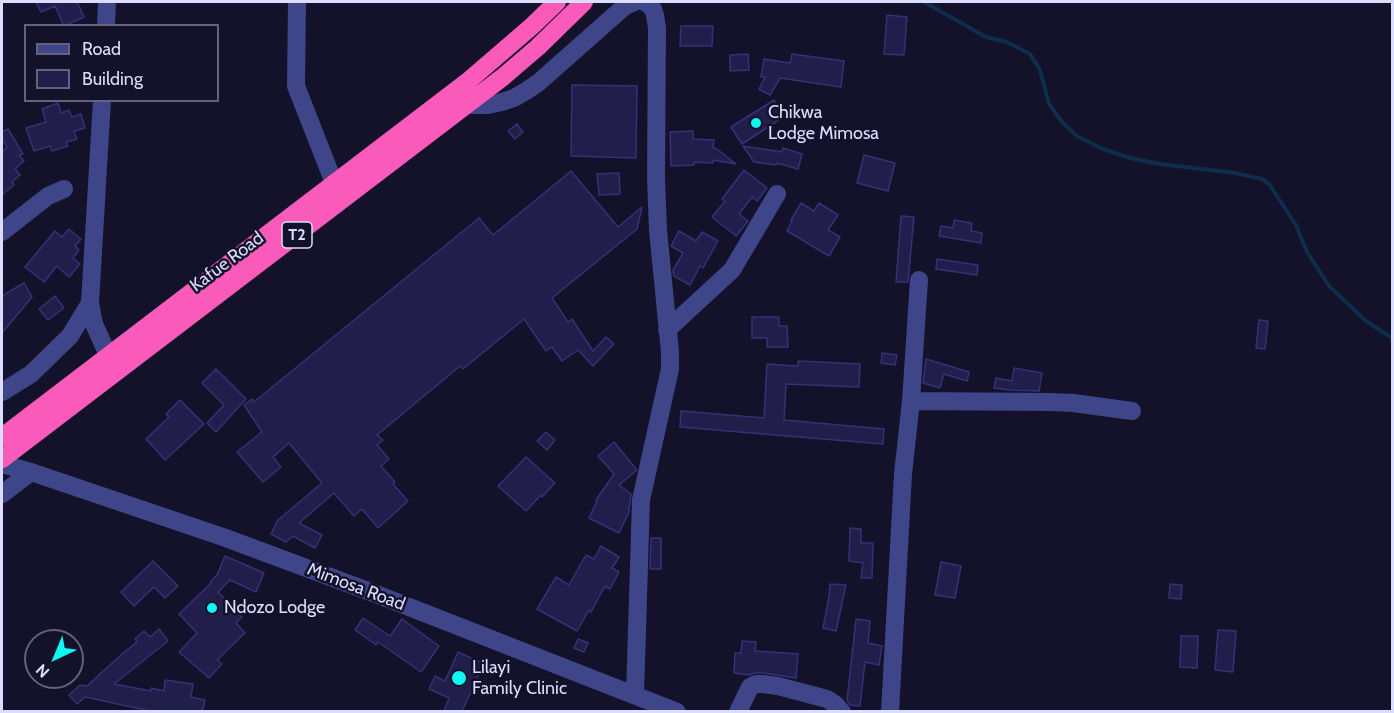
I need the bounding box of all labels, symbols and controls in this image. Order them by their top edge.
legend [24,24,219,102]
text: Road [82,38,121,60]
text: Building [82,68,143,90]
place label: Chikwa Lodge Mimosa [768,102,879,144]
marker: Chikwa Lodge Mimosa [749,116,763,130]
road number: T2 [282,222,312,248]
street label: Kafue Road [186,227,268,297]
street label: Mimosa Road [304,558,408,616]
place label: Ndozo Lodge [224,597,325,619]
marker: Ndozo Lodge [205,601,219,615]
north arrow [24,629,84,689]
place label: Lilayi Family Clinic [472,657,567,700]
text: N [32,660,53,682]
marker: Lilayi Family Clinic [450,669,468,687]

